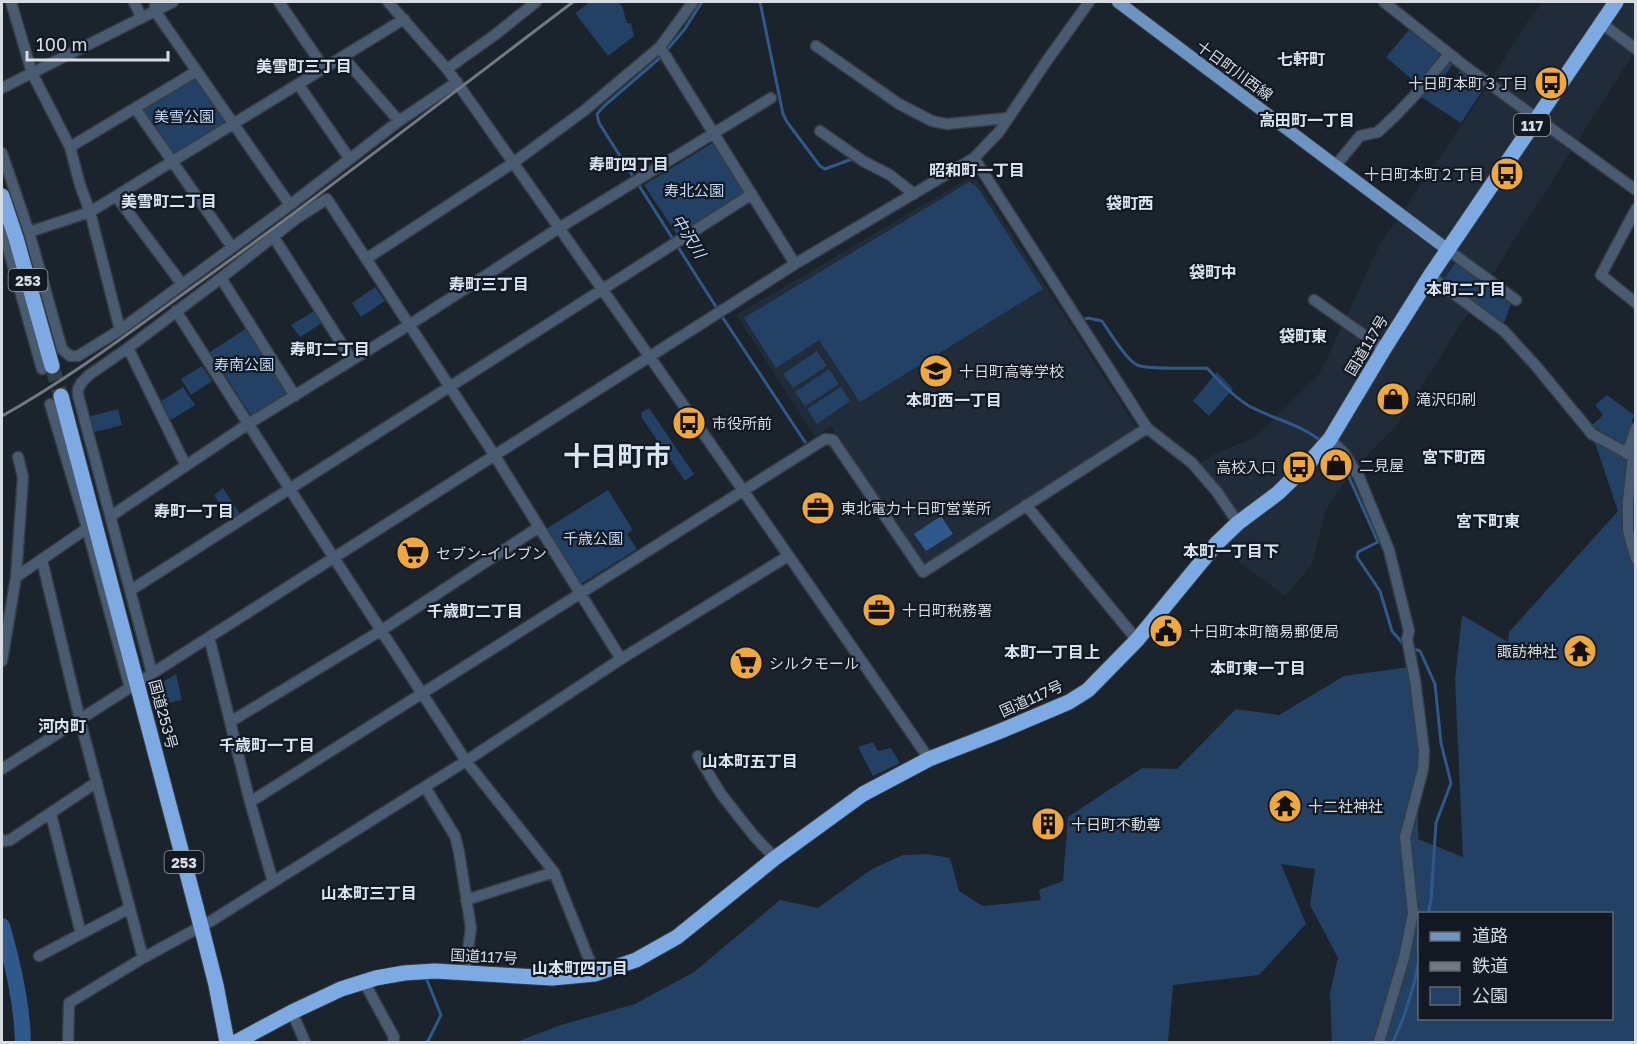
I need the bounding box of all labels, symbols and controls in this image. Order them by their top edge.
scale bar [27,24,168,62]
text: 100 m [36,33,87,55]
street label: 十日町川西線 [1193,36,1277,104]
district label: 七軒町 [1277,49,1325,69]
district label: 美雪町三丁目 [256,56,352,76]
bus stop icon: 十日町本町３丁目 [1533,65,1569,101]
place label: 十日町本町３丁目 [1408,74,1528,92]
park label: 美雪公園 [154,107,214,125]
district label: 高田町一丁目 [1259,110,1355,130]
road number: 117 [1514,114,1550,136]
district label: 寿町四丁目 [589,154,669,174]
bus stop icon: 十日町本町２丁目 [1489,156,1525,192]
district label: 昭和町一丁目 [929,160,1025,180]
place label: 十日町本町２丁目 [1364,165,1484,183]
park label: 寿北公園 [664,181,724,199]
district label: 美雪町二丁目 [121,191,217,211]
district label: 袋町西 [1106,193,1154,213]
water label: 中沢川 [668,210,711,263]
district label: 袋町中 [1189,262,1237,282]
road number: 253 [9,269,48,291]
district label: 寿町三丁目 [449,274,529,294]
district label: 本町二丁目 [1426,279,1506,299]
street label: 国道117号 [1341,311,1391,379]
district label: 袋町東 [1279,326,1327,346]
district label: 寿町二丁目 [290,339,370,359]
school or university icon: 十日町高等学校 [918,353,954,389]
park label: 寿南公園 [214,355,274,373]
place label: 十日町高等学校 [959,362,1064,380]
shop icon: 滝沢印刷 [1375,381,1411,417]
district label: 本町西一丁目 [906,390,1002,410]
place label: 滝沢印刷 [1416,390,1476,408]
bus stop icon: 市役所前 [671,405,707,441]
place label: 市役所前 [712,414,772,432]
district label: 十日町市 [563,440,671,472]
shop icon: 二見屋 [1318,447,1354,483]
district label: 宮下町西 [1422,447,1486,467]
bus stop icon: 高校入口 [1281,449,1317,485]
place label: 二見屋 [1359,456,1404,474]
place label: 高校入口 [1216,458,1276,476]
office icon: 東北電力十日町営業所 [800,490,836,526]
place label: 東北電力十日町営業所 [841,499,991,517]
district label: 寿町一丁目 [154,501,234,521]
district label: 宮下町東 [1456,511,1520,531]
park label: 千歳公園 [563,529,623,547]
supermarket icon: セブン-イレブン [395,535,431,571]
district label: 本町一丁目下 [1183,541,1279,561]
place label: セブン-イレブン [436,544,547,562]
office icon: 十日町税務署 [861,592,897,628]
district label: 千歳町二丁目 [427,601,523,621]
place label: 十日町税務署 [902,601,992,619]
public building icon: 十日町本町簡易郵便局 [1148,613,1184,649]
place label: 十日町本町簡易郵便局 [1189,622,1339,640]
temple icon: 諏訪神社 [1562,633,1598,669]
district label: 本町一丁目上 [1004,642,1100,662]
place label: 諏訪神社 [1497,642,1557,660]
supermarket icon: シルクモール [728,645,764,681]
place label: シルクモール [769,654,859,672]
district label: 本町東一丁目 [1210,658,1306,678]
street label: 国道117号 [997,676,1065,720]
street label: 国道253号 [146,677,182,751]
district label: 河内町 [38,716,86,736]
district label: 千歳町一丁目 [219,735,315,755]
district label: 山本町五丁目 [702,751,798,771]
temple icon: 十二社神社 [1267,788,1303,824]
place label: 十二社神社 [1308,797,1383,815]
building icon: 十日町不動尊 [1030,806,1066,842]
place label: 十日町不動尊 [1071,815,1161,833]
road number: 253 [164,851,204,873]
district label: 山本町三丁目 [321,883,417,903]
legend [1418,912,1613,1020]
text: 道路 [1472,924,1508,946]
street label: 国道117号 [450,945,518,967]
text: 鉄道 [1472,954,1508,976]
district label: 山本町四丁目 [532,958,628,978]
text: 公園 [1472,984,1508,1006]

